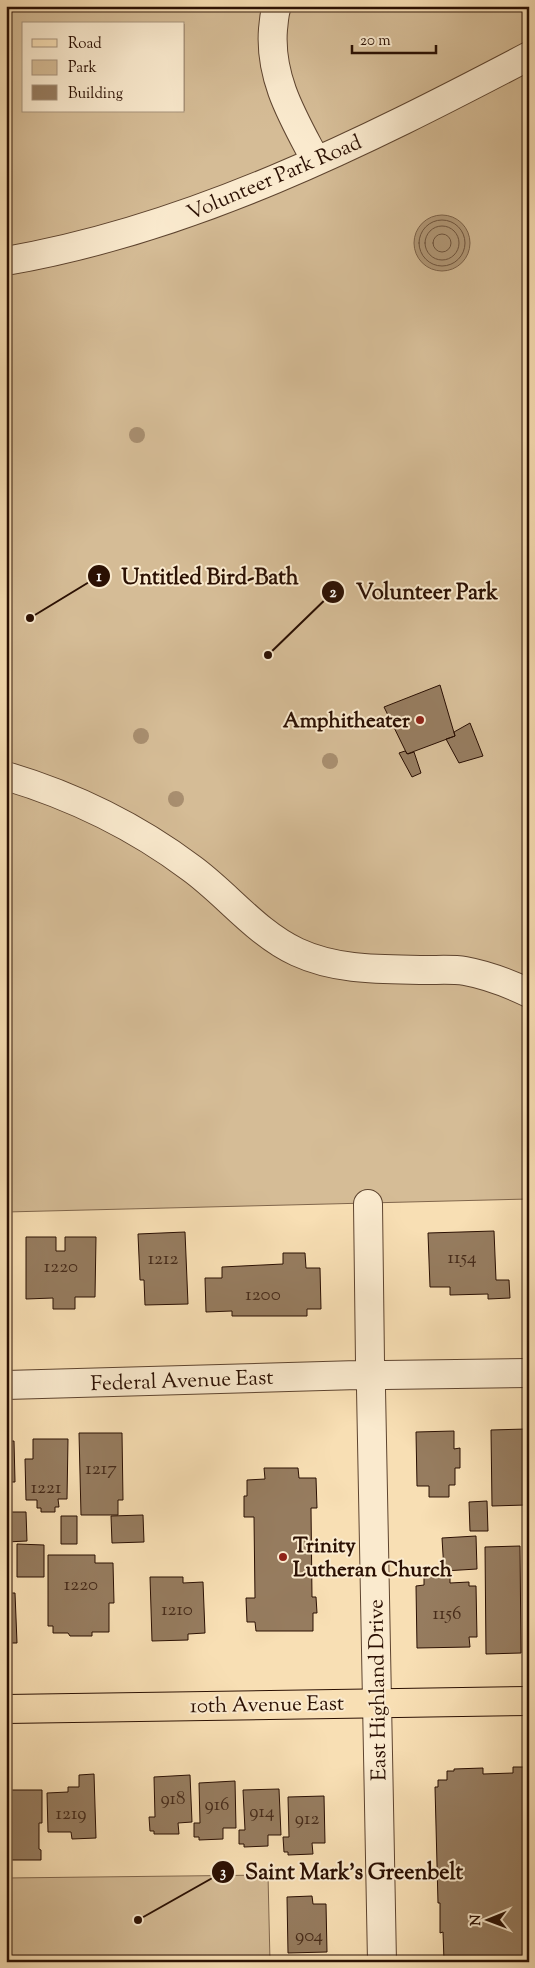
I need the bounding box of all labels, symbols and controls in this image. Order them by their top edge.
legend [22,22,185,112]
scale bar [352,22,436,54]
text: 20 m [360,31,391,52]
text: Road [68,34,102,55]
text: Park [68,58,97,79]
text: Building [68,84,123,105]
street label: Volunteer Park Road [183,128,367,229]
callout: Untitled Bird-Bath [87,558,309,595]
text: Untitled Bird-Bath [121,563,299,595]
text: 1 [96,567,102,588]
callout: Volunteer Park [321,573,508,610]
text: Volunteer Park [356,578,498,610]
text: 2 [329,583,337,604]
place label: Amphitheater [283,707,410,737]
marker: Amphitheater [414,714,426,726]
house number: 1154 [448,1245,477,1272]
house number: 1212 [148,1246,178,1273]
house number: 1220 [44,1254,78,1281]
house number: 1200 [245,1282,281,1309]
street label: Federal Avenue East [90,1364,274,1400]
house number: 1217 [85,1456,117,1483]
house number: 1221 [31,1475,62,1502]
place label: Trinity Lutheran Church [293,1532,453,1586]
marker: Trinity Lutheran Church [277,1551,289,1563]
house number: 1220 [64,1572,98,1599]
house number: 1210 [161,1597,193,1624]
street label: East Highland Drive [362,1599,396,1781]
house number: 1156 [433,1601,461,1628]
street label: 10th Avenue East [190,1690,344,1722]
house number: 918 [160,1786,186,1813]
house number: 916 [204,1792,230,1819]
house number: 914 [249,1799,275,1826]
house number: 1219 [56,1801,86,1828]
house number: 912 [295,1806,319,1833]
callout: Saint Mark's Greenbelt [211,1853,473,1890]
text: Saint Mark's Greenbelt [245,1858,463,1890]
text: 3 [220,1863,226,1884]
north arrow [462,1896,512,1946]
text: N [467,1914,487,1926]
house number: 904 [295,1923,323,1950]

